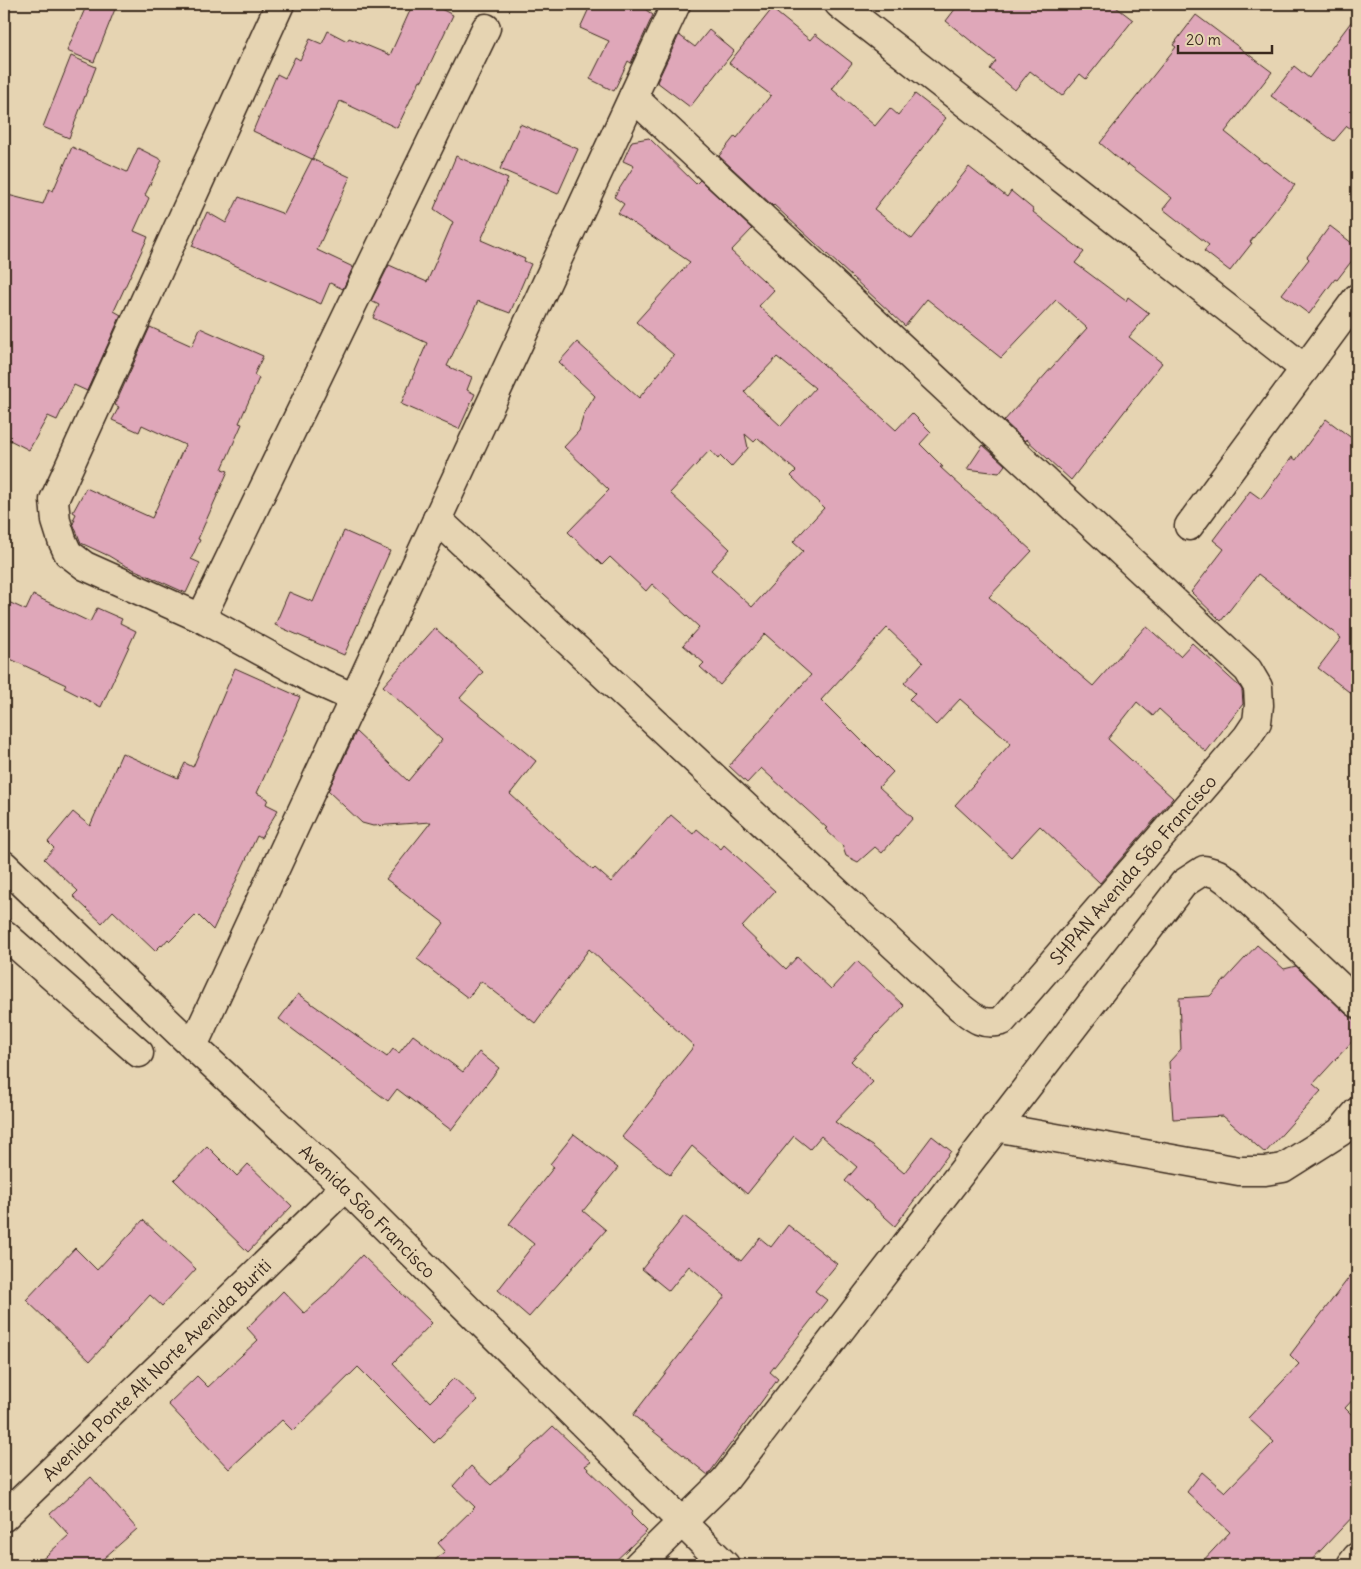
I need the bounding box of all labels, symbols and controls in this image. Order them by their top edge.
scale bar [1178,22,1272,54]
text: 20 m [1186,30,1221,49]
street label: SHPAN Avenida São Francisco [1044,770,1221,969]
street label: Avenida São Francisco [295,1139,441,1283]
street label: Avenida Ponte Alt Norte Avenida Buriti [37,1254,275,1485]

